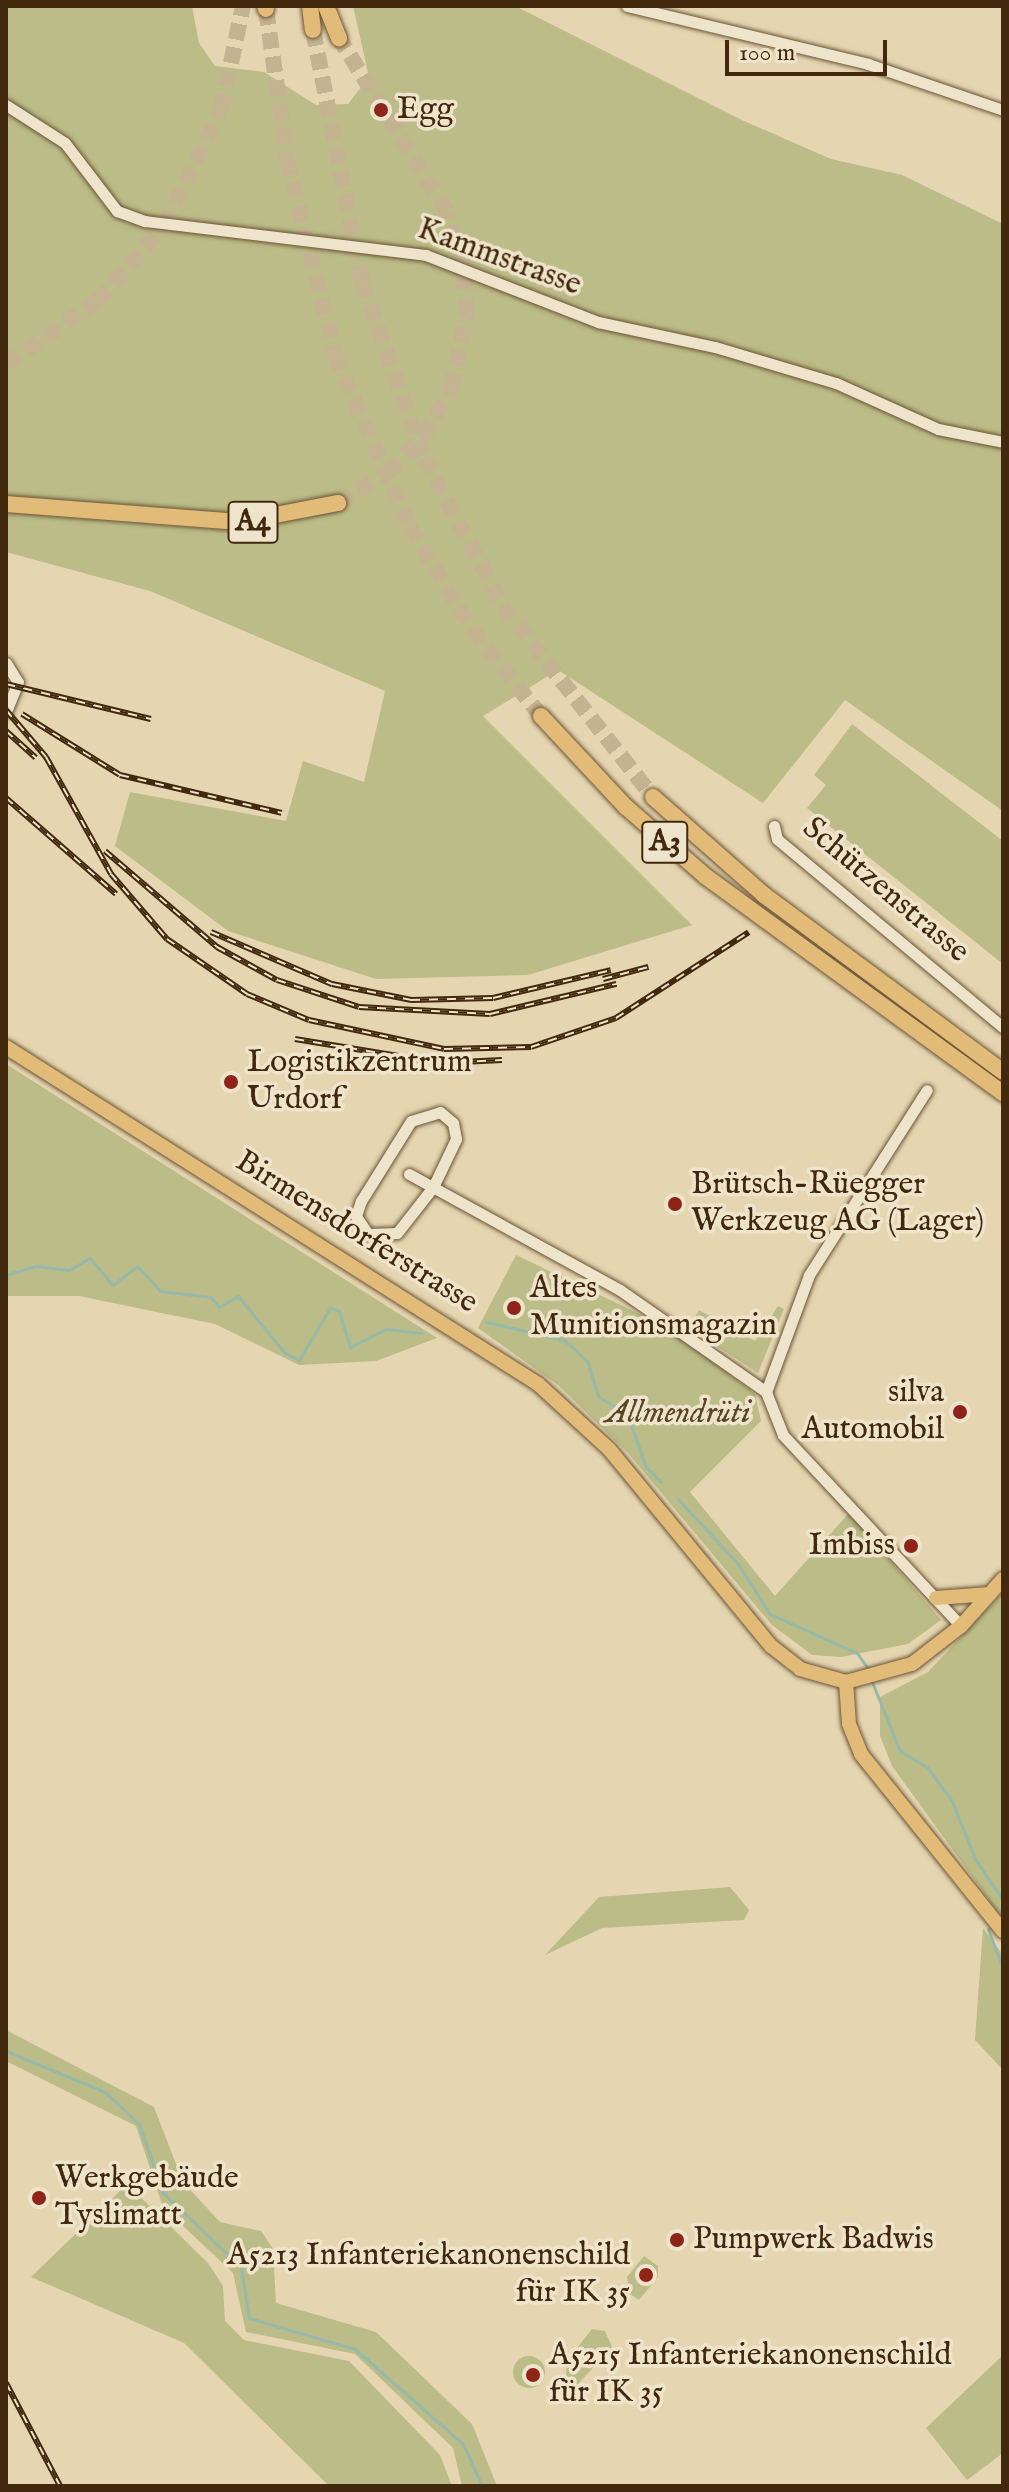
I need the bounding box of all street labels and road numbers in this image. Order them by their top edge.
street label: Kammstrasse [412,211,586,305]
road number: A4 [227,496,279,548]
street label: Schützenstrasse [794,810,976,972]
road number: A3 [641,816,689,868]
street label: Birmensdorferstrasse [228,1143,484,1323]

